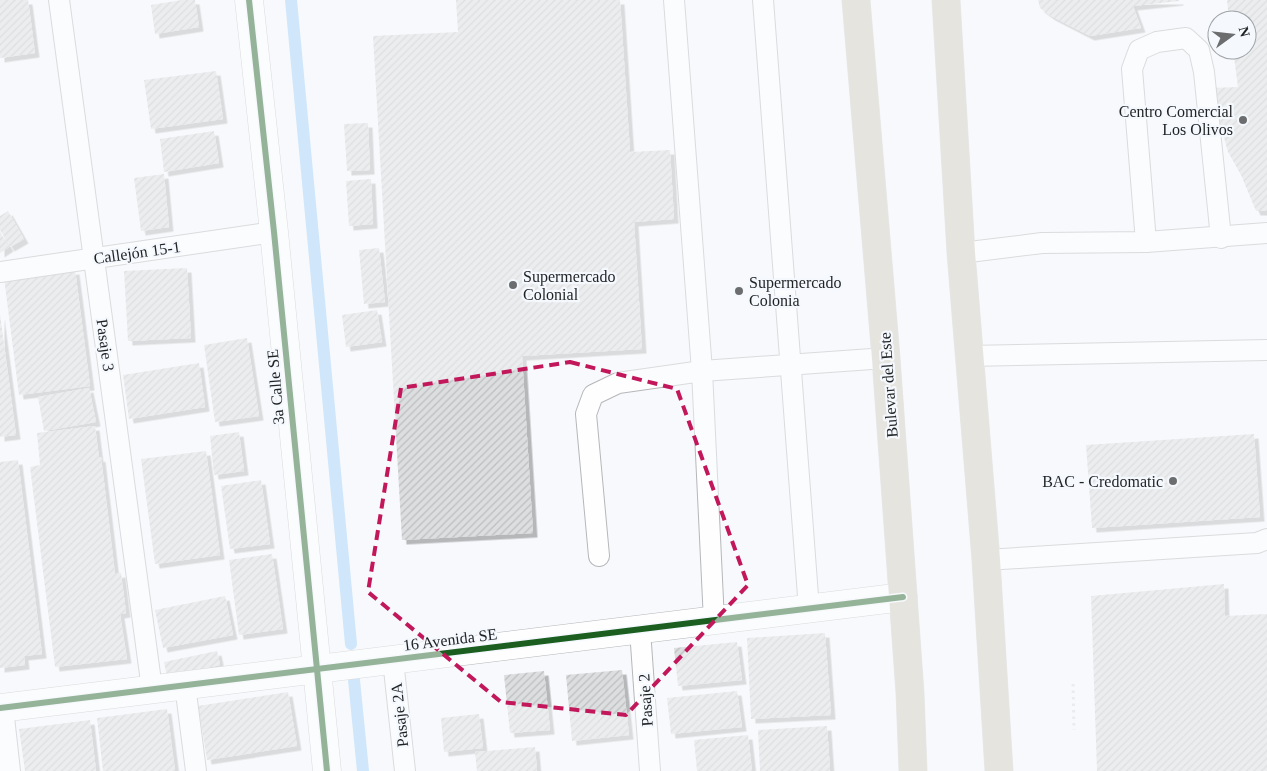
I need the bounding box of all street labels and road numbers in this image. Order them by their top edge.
street label: Callejón 15-1 [93,238,182,268]
street label: Pasaje 3 [92,318,118,373]
street label: Bulevar del Este [876,332,901,438]
street label: 3a Calle SE [264,349,287,425]
street label: 16 Avenida SE [402,625,498,654]
street label: Pasaje 2 [635,673,657,727]
street label: Pasaje 2A [388,681,412,748]

